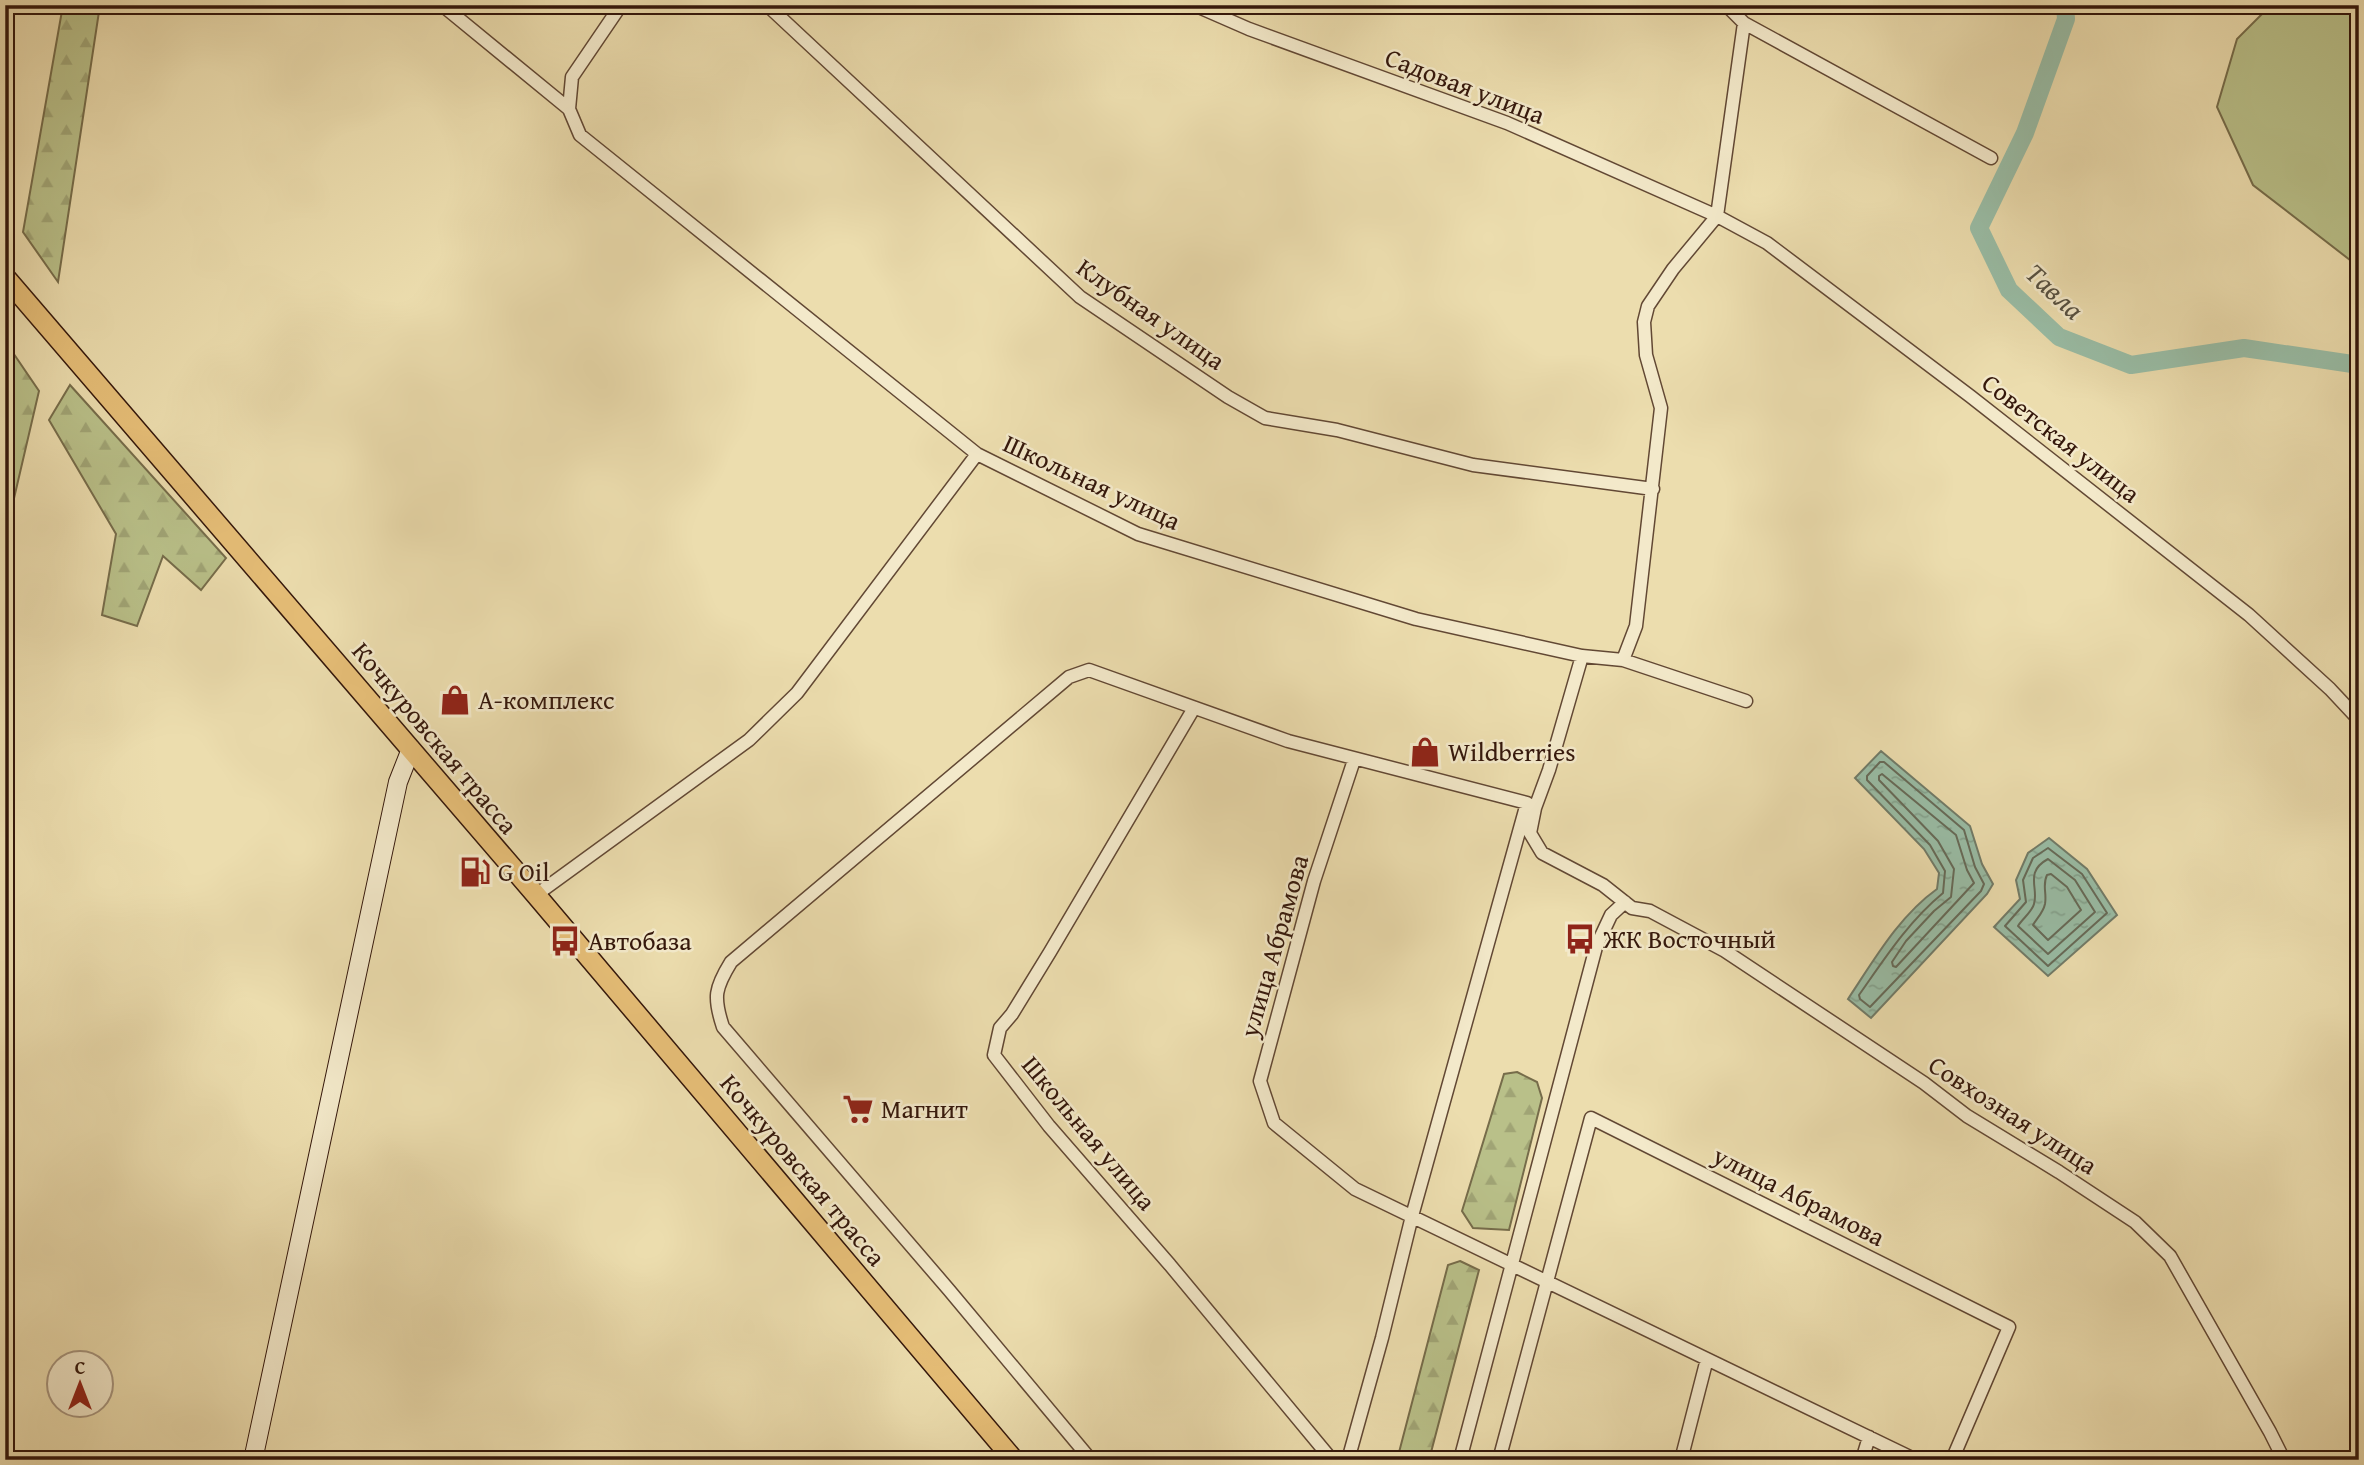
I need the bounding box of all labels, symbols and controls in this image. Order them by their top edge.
street label: Садовая улица [1380,37,1551,134]
street label: Клубная улица [1069,248,1234,380]
water label: Тавла [2017,253,2094,329]
street label: Советская улица [1974,363,2149,512]
street label: Школьная улица [997,423,1188,540]
street label: Кочкуровская трасса [343,633,528,843]
place label: А-комплекс [478,680,614,719]
shop icon: А-комплекс [438,683,472,717]
place label: Wildberries [1448,732,1576,771]
shop icon: Wildberries [1408,735,1442,769]
street label: улица Абрамова [1229,849,1318,1043]
place label: G Oil [498,852,549,891]
fuel station icon: G Oil [458,855,492,889]
place label: ЖК Восточный [1602,919,1776,958]
place label: Автобаза [588,921,692,960]
bus stop icon: ЖК Восточный [1563,922,1597,956]
bus stop icon: Автобаза [548,924,582,958]
street label: Совхозная улица [1921,1045,2106,1184]
street label: Школьная улица [1013,1047,1166,1219]
street label: Кочкуровская трасса [711,1065,896,1275]
place label: Магнит [881,1089,968,1128]
supermarket icon: Магнит [841,1092,875,1126]
street label: улица Абрамова [1706,1135,1893,1256]
north arrow [46,1350,116,1420]
text: С [75,1353,86,1381]

